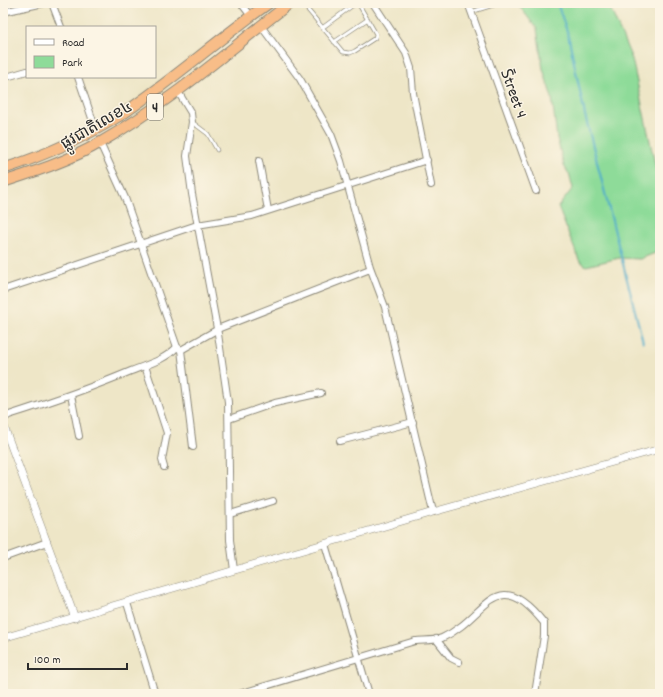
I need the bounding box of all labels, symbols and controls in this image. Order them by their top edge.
legend [26,26,156,78]
text: Road [62,35,84,52]
text: Park [62,55,83,72]
street label: S̄treet 4 [493,66,532,122]
road number: 4 [147,94,163,120]
street label: ផ្លូវជាតិលេខ៤ [57,96,138,157]
scale bar [28,645,127,671]
text: 100 m [34,652,61,669]

